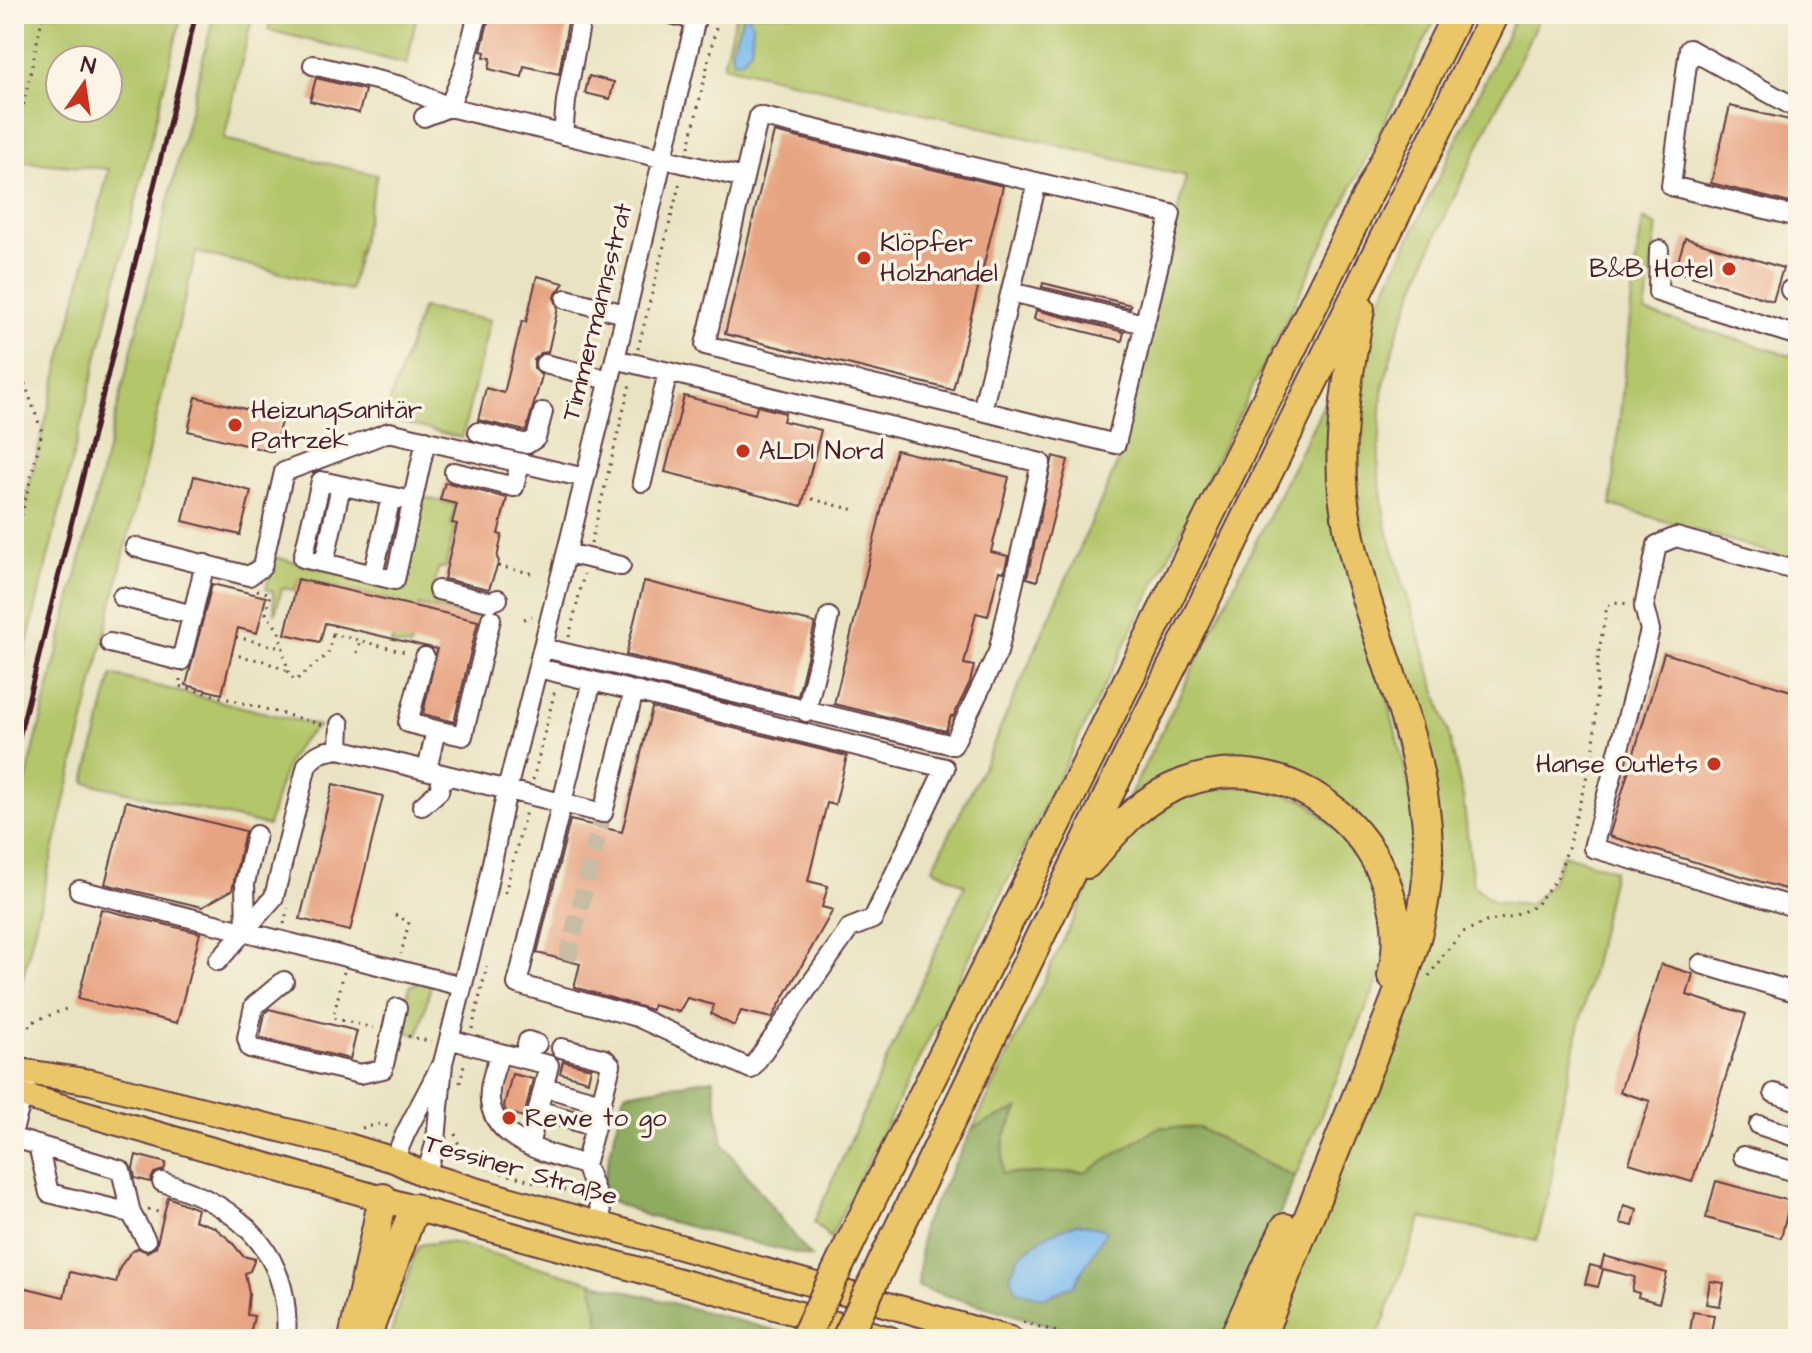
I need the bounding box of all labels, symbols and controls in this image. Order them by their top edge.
north arrow [44,44,124,124]
text: N [78,49,99,83]
street label: Timmermannsstrat [553,199,642,425]
place label: Klöpfer Holzhandel [880,225,998,291]
marker: Klöpfer Holzhandel [855,249,873,267]
place label: B&B Hotel [1589,251,1713,287]
marker: B&B Hotel [1720,260,1738,278]
place label: HeizungSanitär Patrzek [251,392,422,458]
marker: HeizungSanitär Patrzek [226,416,244,434]
place label: ALDI Nord [759,433,883,469]
marker: ALDI Nord [734,442,752,460]
place label: Hanse Outlets [1536,746,1698,782]
marker: Hanse Outlets [1705,755,1723,773]
place label: Rewe to go [525,1100,667,1138]
marker: Rewe to go [500,1109,518,1127]
street label: Tessiner Straße [420,1125,622,1215]

